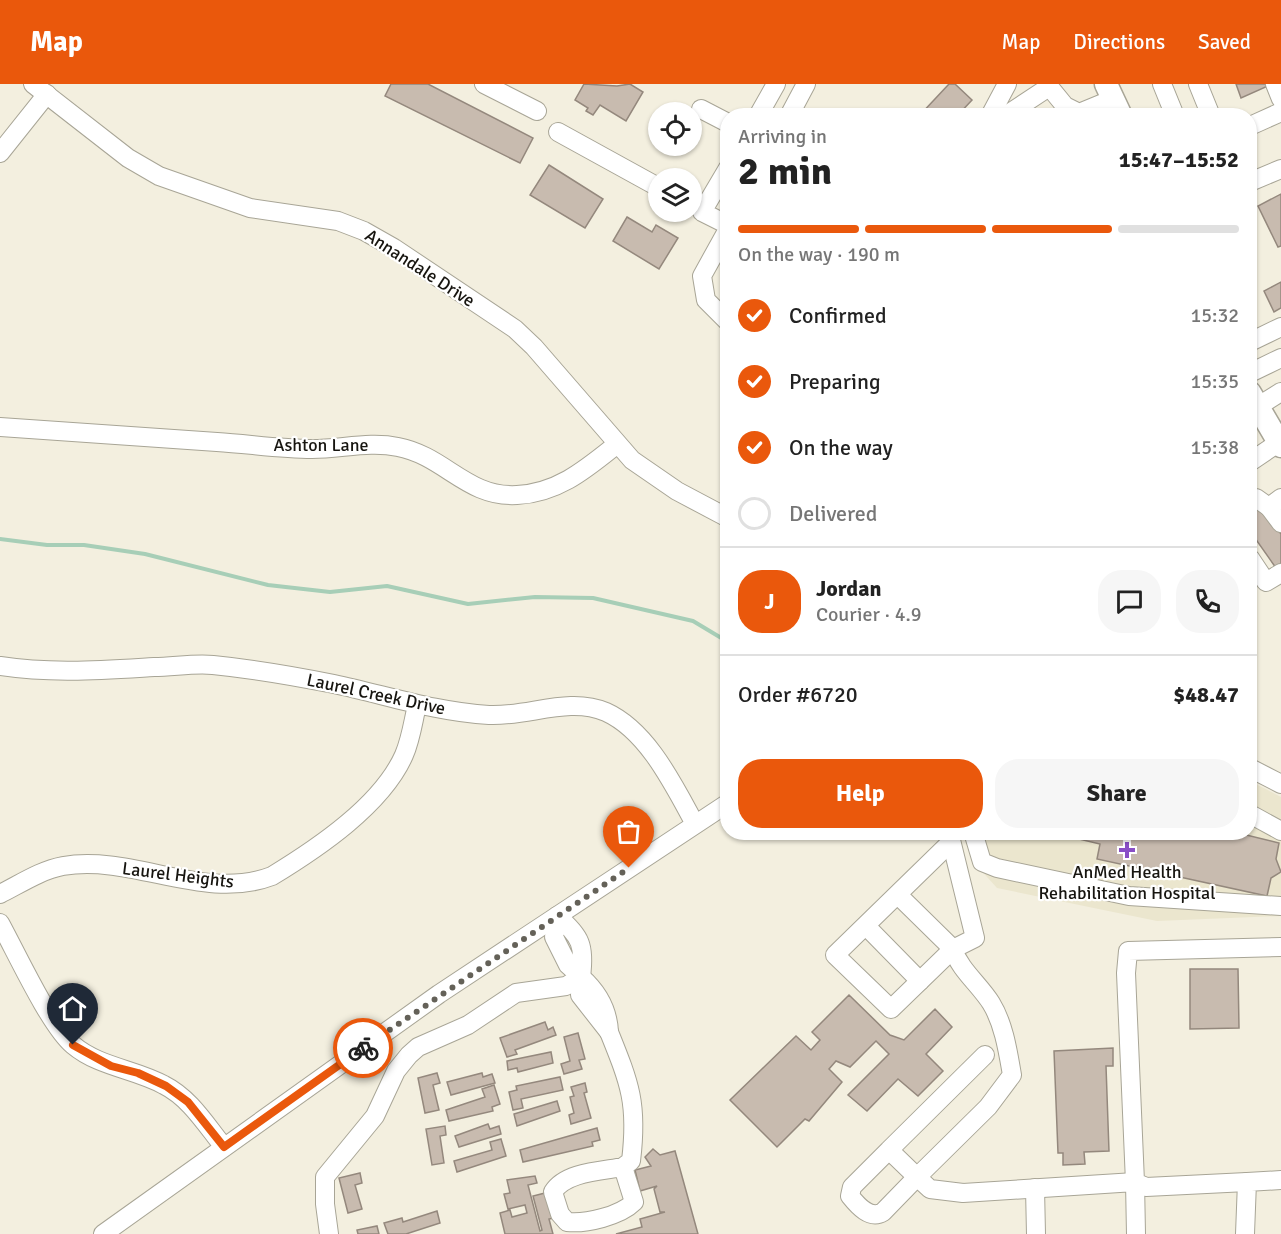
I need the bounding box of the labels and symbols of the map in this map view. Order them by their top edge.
street label: Annandale Drive [361,224,479,312]
street label: Ashton Lane [273,434,369,456]
street label: Laurel Creek Drive [305,669,447,719]
pin [603,806,654,868]
marker: AnMed Health Rehabilitation Hospital [1118,841,1136,859]
street label: Laurel Heights [121,857,235,893]
place label: AnMed Health Rehabilitation Hospital [1039,861,1215,904]
pin [47,983,98,1045]
courier [333,1018,393,1078]

